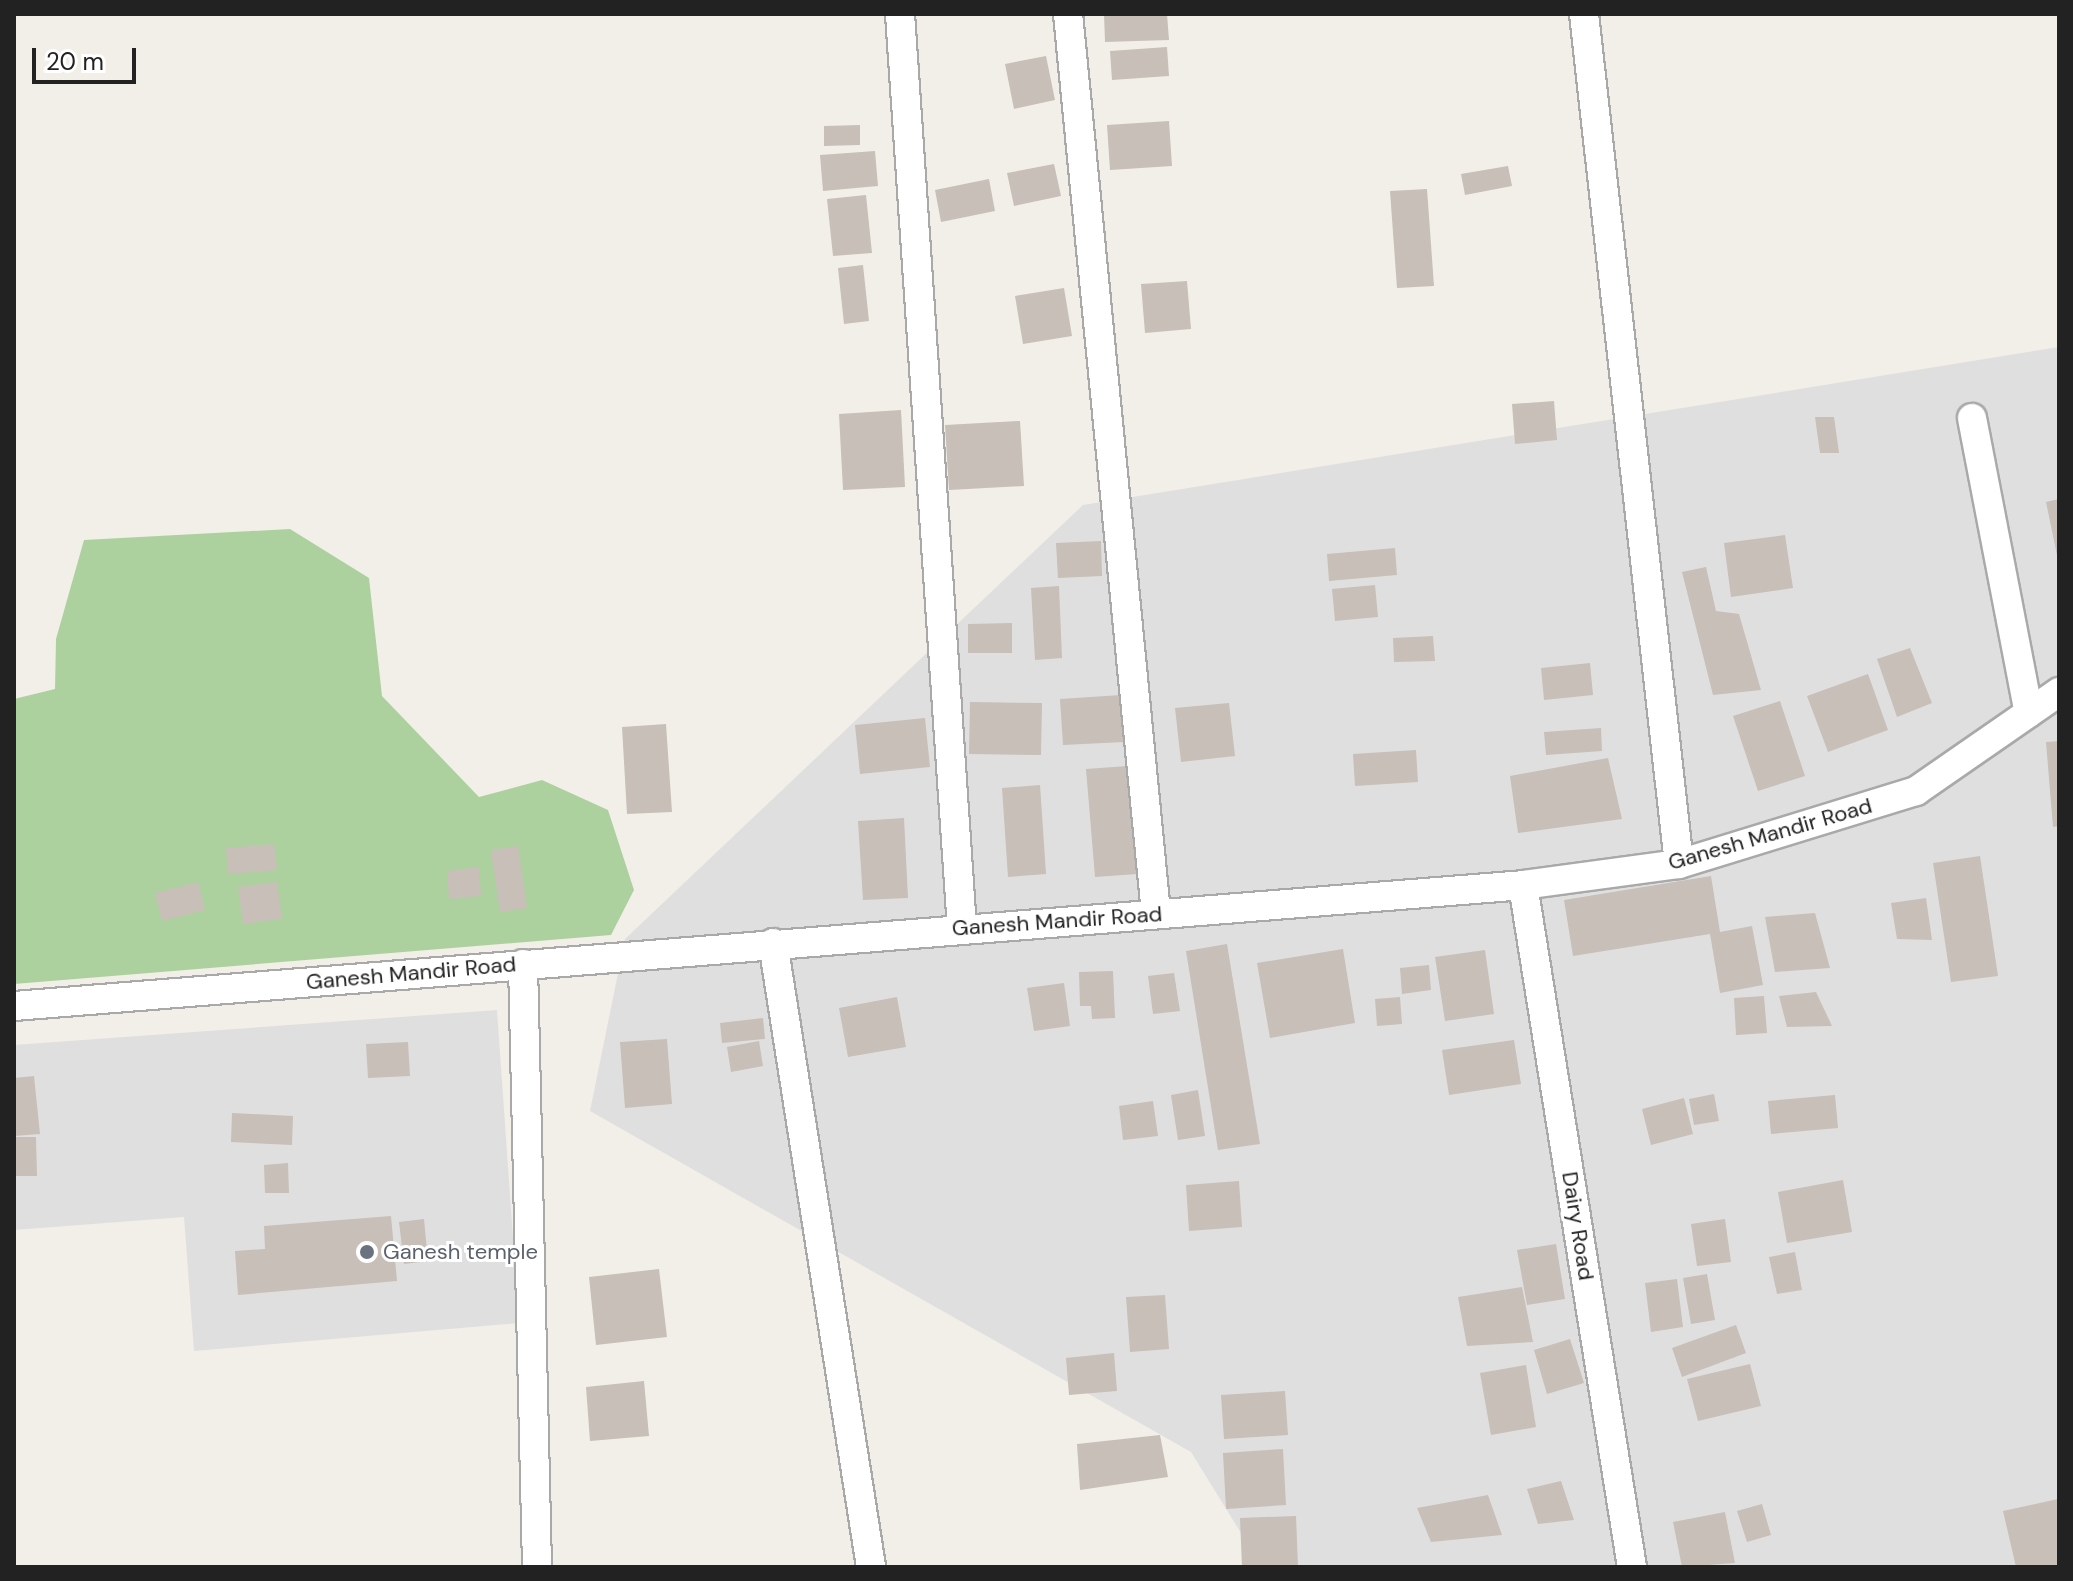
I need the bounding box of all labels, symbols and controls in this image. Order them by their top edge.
scale bar [36,32,140,82]
text: 20 m [46,46,104,77]
street label: Ganesh Mandir Road [1665,792,1875,876]
street label: Ganesh Mandir Road [951,900,1163,942]
street label: Ganesh Mandir Road [305,951,517,995]
street label: Dairy Road [1556,1170,1600,1282]
place label: Ganesh temple [383,1239,538,1265]
marker: Ganesh temple [358,1243,376,1261]

